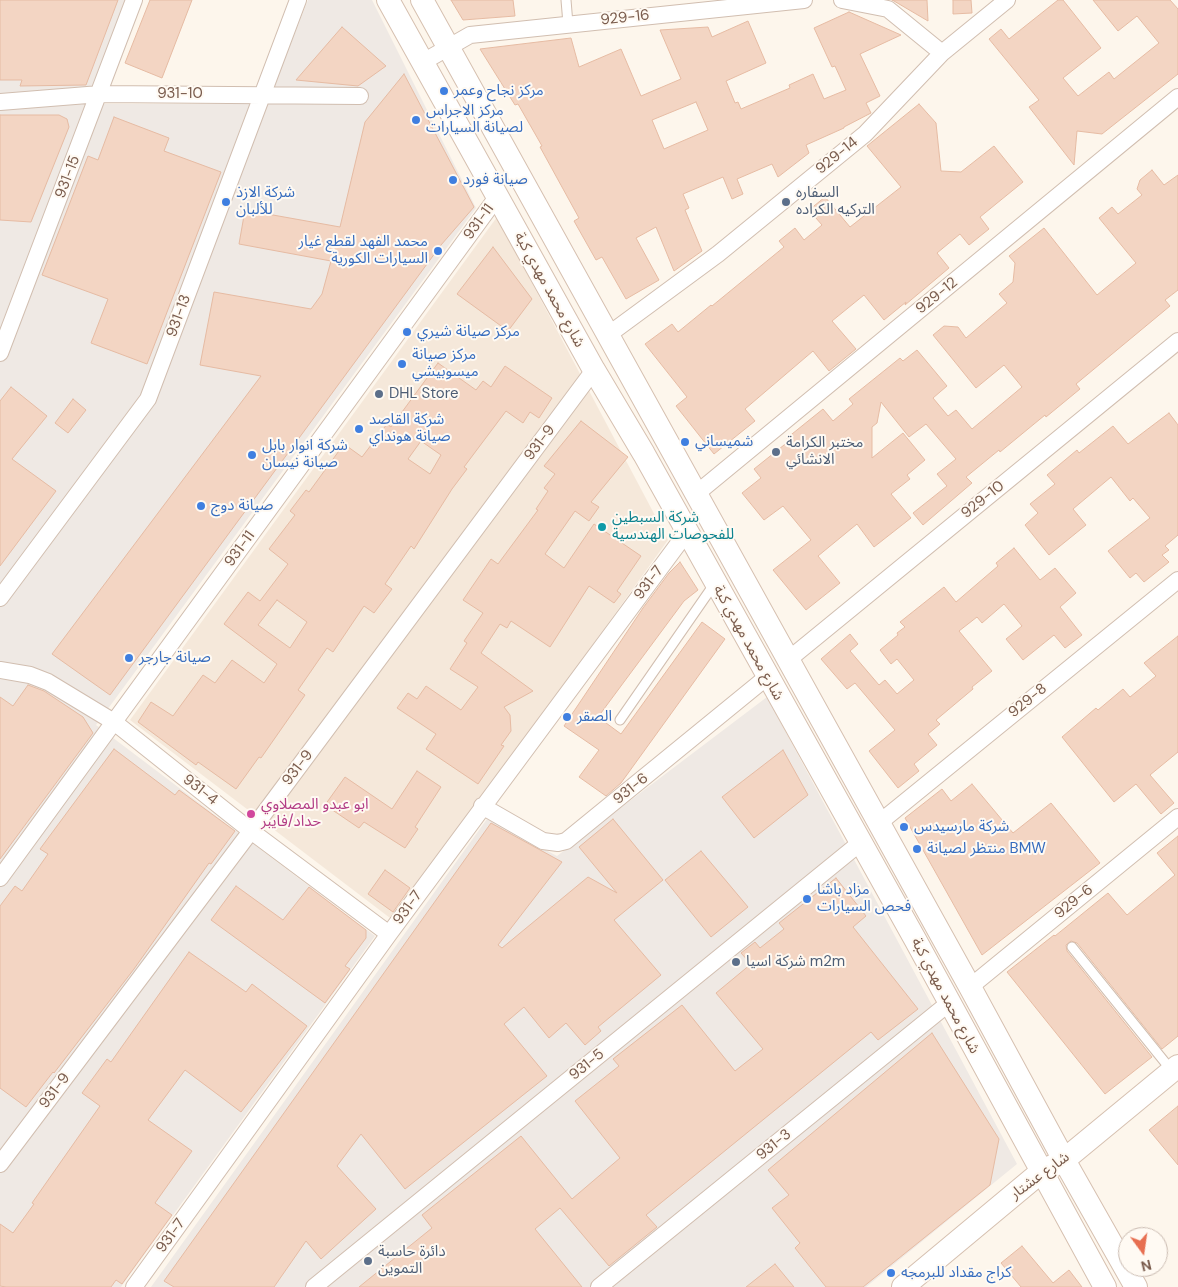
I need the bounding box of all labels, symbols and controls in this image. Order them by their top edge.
street label: 929-16 [600,6,650,30]
place label: مركز نجاح وعمر [454,82,544,100]
street label: 931-10 [157,85,203,103]
marker: مركز نجاح وعمر [438,85,450,97]
place label: مركز الاجراس لصيانة السيارات [426,102,523,137]
marker: مركز الاجراس لصيانة السيارات [410,114,422,126]
street label: 929-14 [812,134,862,178]
street label: 931-15 [52,153,84,201]
place label: صيانة فورد [463,171,528,189]
marker: صيانة فورد [447,174,459,186]
place label: شركة الازذ للألبان [236,184,295,219]
place label: السفاره التركيه الكراده [796,184,875,219]
marker: شركة الازذ للألبان [220,196,232,208]
marker: السفاره التركيه الكراده [780,196,792,208]
street label: 931-11 [460,201,498,243]
street label: شارع محمد مهدي كبة [510,229,588,351]
place label: محمد الفهد لقطع غيار السيارات الكورية [299,233,428,268]
marker: محمد الفهد لقطع غيار السيارات الكورية [432,245,444,257]
street label: 929-12 [912,274,962,318]
street label: 931-13 [163,292,195,340]
place label: مركز صيانة شيري [417,323,520,341]
marker: مركز صيانة شيري [401,326,413,338]
place label: مركز صيانة ميسوبيشي [412,346,479,381]
marker: مركز صيانة ميسوبيشي [396,358,408,370]
place label: DHL Store [389,385,458,403]
marker: DHL Store [373,388,385,400]
place label: شركة القاصد صيانة هونداي [369,411,450,446]
street label: 931-9 [521,422,559,464]
marker: شركة القاصد صيانة هونداي [353,423,365,435]
place label: شميساني [695,433,753,451]
place label: مختبر الكرامة الانشائي [786,434,863,469]
marker: شميساني [679,436,691,448]
place label: شركة انوار بابل صيانة نيسان [262,437,348,472]
marker: مختبر الكرامة الانشائي [770,446,782,458]
marker: شركة انوار بابل صيانة نيسان [246,449,258,461]
street label: 929-10 [958,477,1008,523]
place label: صيانة دوج [211,497,273,515]
marker: صيانة دوج [195,500,207,512]
place label: شركة السبطين للفحوصات الهندسية [612,509,734,544]
marker: شركة السبطين للفحوصات الهندسية [596,521,608,533]
street label: 931-11 [221,528,259,570]
street label: 931-7 [630,563,668,603]
street label: شارع محمد مهدي كبة [709,582,787,704]
place label: صيانة جارجر [139,649,211,667]
marker: صيانة جارجر [123,652,135,664]
street label: 929-8 [1005,680,1051,722]
place label: الصقر [577,708,612,726]
marker: الصقر [561,711,573,723]
street label: 931-9 [279,747,317,789]
street label: 931-6 [610,769,652,809]
street label: 931-4 [179,771,221,809]
place label: ابو عبدو المصلاوي حداد/فايبر [261,796,369,831]
marker: ابو عبدو المصلاوي حداد/فايبر [245,808,257,820]
place label: شركة مارسيدس [914,818,1009,836]
marker: شركة مارسيدس [898,821,910,833]
place label: منتظر لصيانة BMW [927,840,1046,858]
marker: منتظر لصيانة BMW [911,843,923,855]
place label: مزاد باشا فحص السيارات [817,881,911,916]
street label: 929-6 [1051,881,1097,923]
street label: 931-7 [390,887,426,929]
marker: مزاد باشا فحص السيارات [801,893,813,905]
street label: شارع محمد مهدي كبة [907,935,983,1057]
place label: شركة اسيا m2m [746,953,845,971]
marker: شركة اسيا m2m [730,956,742,968]
street label: 931-5 [566,1046,608,1084]
street label: 931-9 [36,1070,74,1112]
street label: 931-3 [753,1126,795,1164]
street label: شارع عشتار [1007,1148,1073,1204]
street label: 931-7 [153,1215,189,1257]
north arrow [1118,1227,1168,1277]
place label: دائرة حاسبة التموين [378,1243,446,1278]
marker: دائرة حاسبة التموين [362,1255,374,1267]
text: N [1139,1256,1154,1276]
place label: كراج مقداد للبرمجه [901,1264,1011,1282]
marker: كراج مقداد للبرمجه [885,1267,897,1279]

